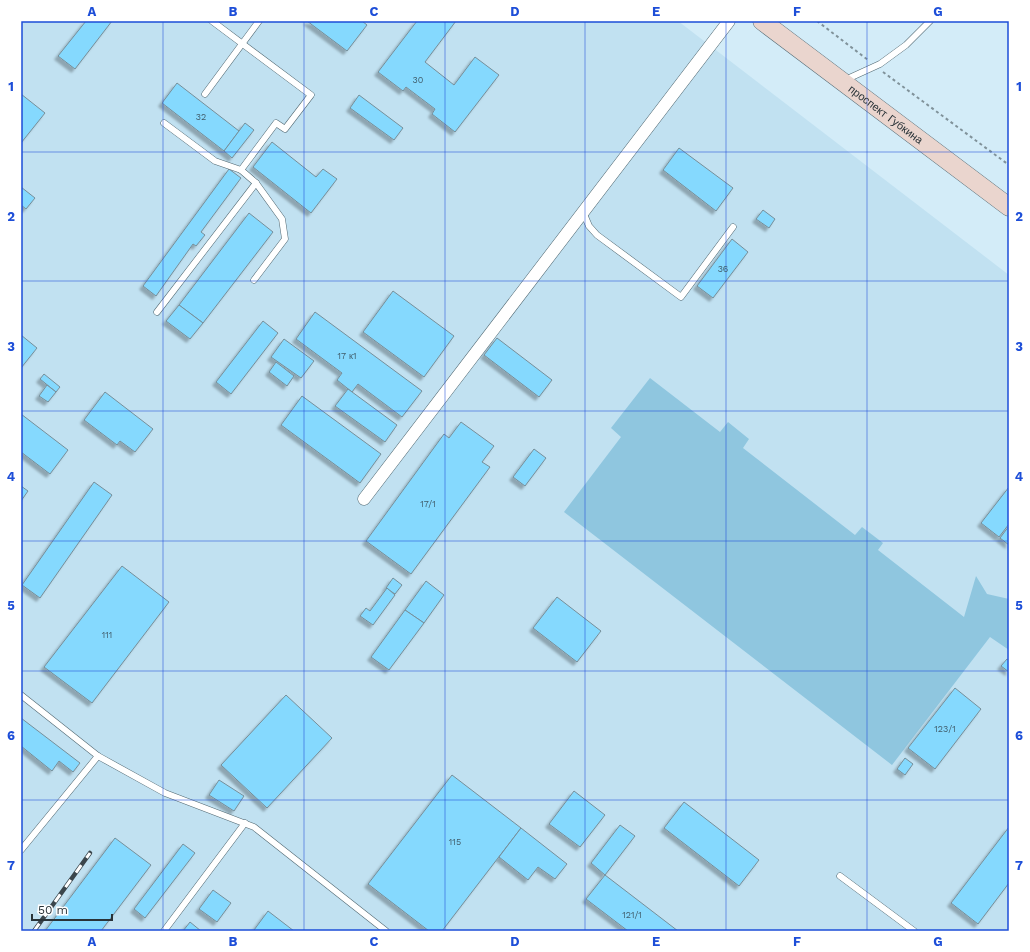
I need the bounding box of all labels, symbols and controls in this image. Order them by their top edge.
text: A [88,4,97,19]
text: B [229,4,238,19]
text: C [370,4,379,19]
text: D [510,4,520,19]
text: E [652,4,660,19]
text: F [793,4,801,19]
text: G [933,4,943,19]
house number: 30 [413,75,424,85]
text: 1 [8,79,14,94]
text: 1 [1016,79,1022,94]
street label: проспект Губкина [846,82,926,147]
house number: 32 [196,112,206,122]
text: 2 [7,209,15,224]
text: 2 [1015,209,1023,224]
house number: 36 [718,264,728,274]
text: 3 [7,339,15,354]
text: 3 [1015,339,1023,354]
house number: 17 к1 [338,351,356,361]
text: 4 [7,469,16,484]
text: 4 [1015,469,1024,484]
house number: 17/1 [420,499,436,509]
text: 5 [7,598,15,613]
text: 5 [1015,598,1023,613]
house number: 111 [102,630,112,640]
house number: 123/1 [934,724,956,734]
text: 6 [7,728,15,743]
text: 6 [1015,728,1023,743]
house number: 115 [449,837,461,847]
text: 7 [7,858,15,873]
text: 7 [1015,858,1023,873]
scale bar [32,896,112,922]
text: 50 m [38,903,68,917]
house number: 121/1 [622,910,642,920]
text: A [88,934,97,949]
text: B [229,934,238,949]
text: C [370,934,379,949]
text: D [510,934,520,949]
text: E [652,934,660,949]
text: F [793,934,801,949]
text: G [933,934,943,949]

